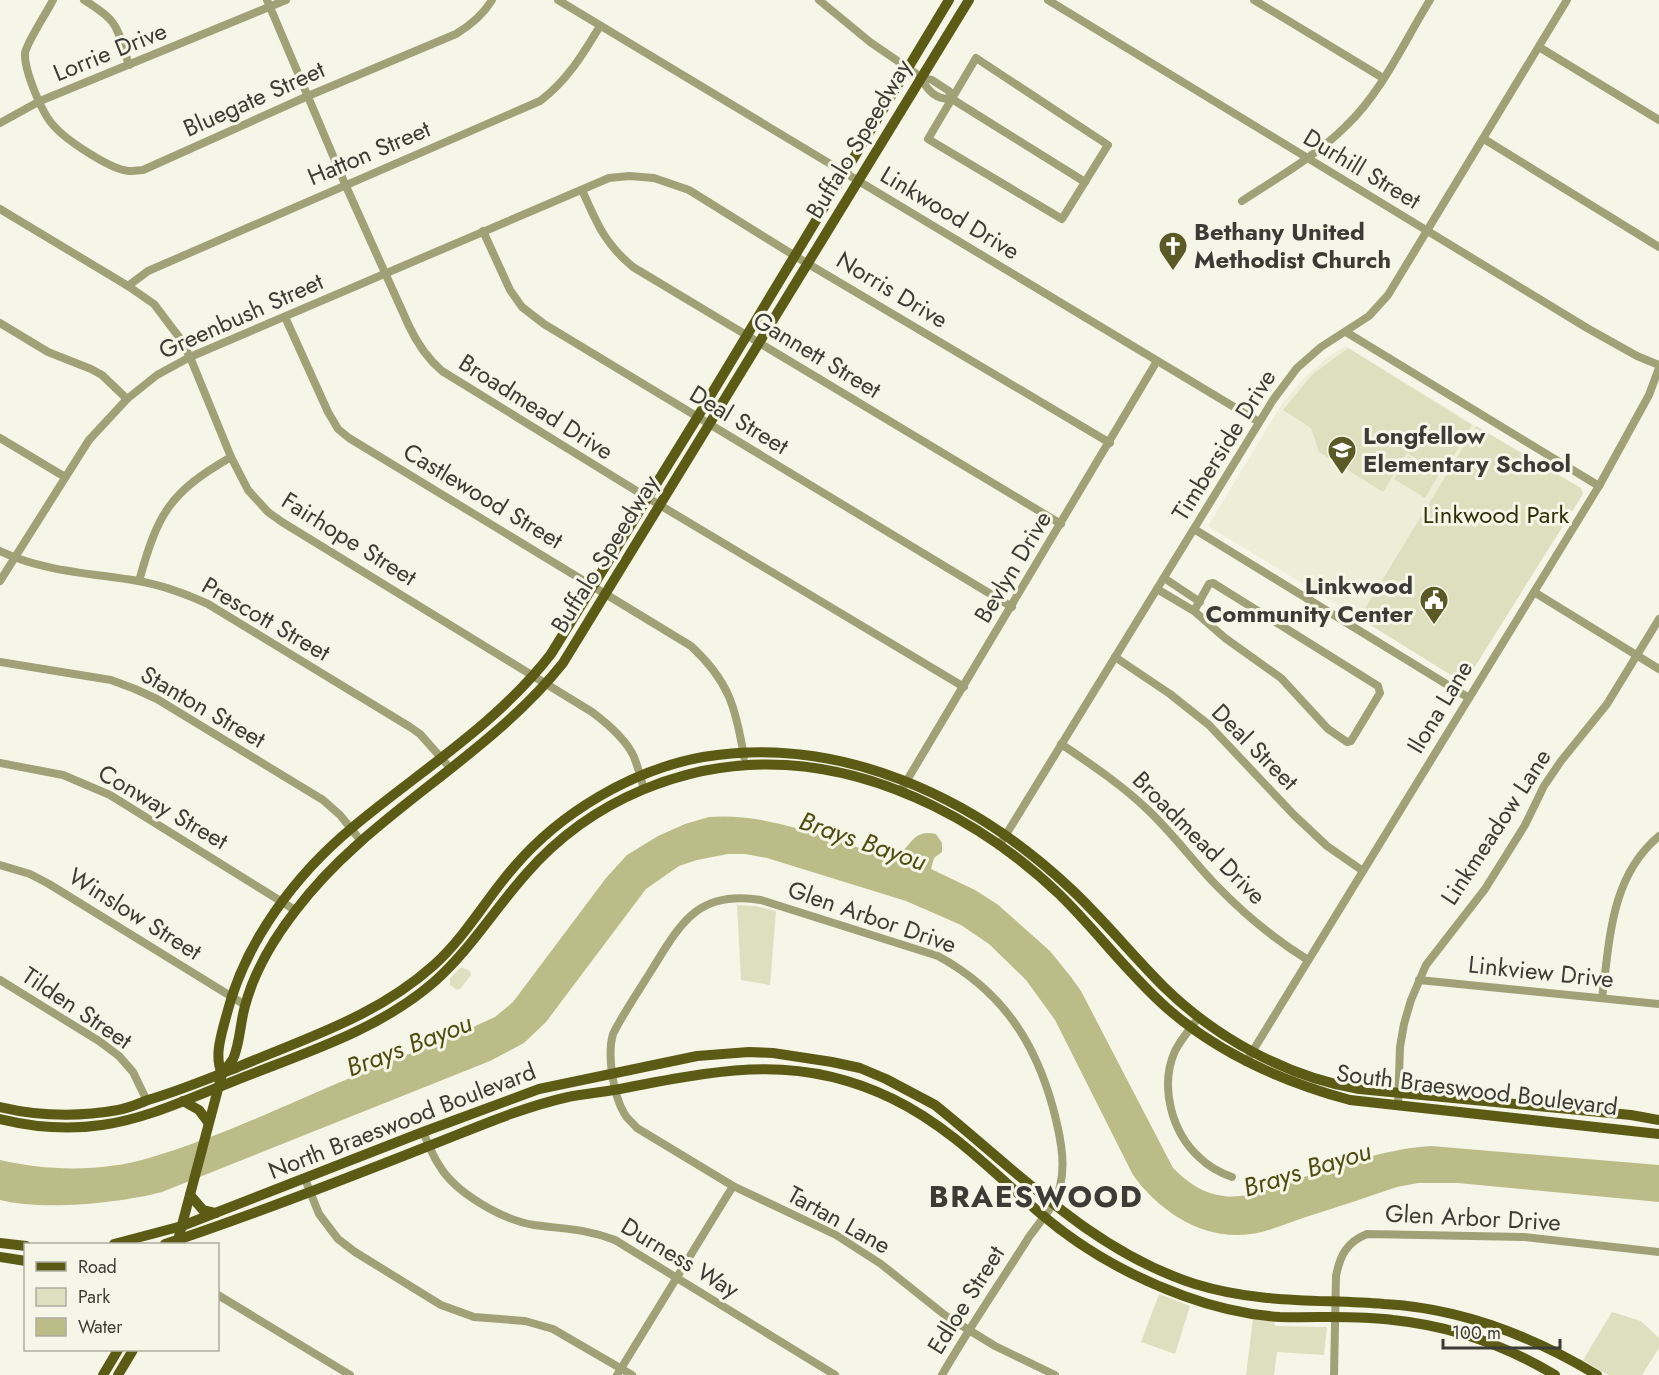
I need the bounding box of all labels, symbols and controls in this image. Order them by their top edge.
street label: Lorrie Drive [48,13,172,90]
street label: Bluegate Street [177,52,330,145]
street label: Buffalo Speedway [797,52,920,225]
street label: Hatton Street [302,111,436,194]
street label: Durhill Street [1297,120,1428,218]
street label: Linkwood Drive [874,157,1027,268]
place label: Bethany United Methodist Church [1194,214,1391,277]
church icon: Bethany United Methodist Church [1157,230,1189,272]
street label: Norris Drive [830,242,955,337]
street label: Greenbush Street [153,264,329,367]
street label: Gannett Street [747,303,888,407]
street label: Broadmead Drive [452,345,620,468]
street label: Timberside Drive [1163,362,1284,527]
street label: Deal Street [683,376,796,463]
place label: Longfellow Elementary School [1363,418,1571,481]
street label: Castlewood Street [397,434,570,557]
school or university icon: Longfellow Elementary School [1326,434,1358,476]
street label: Buffalo Speedway [542,468,668,640]
street label: Fairhope Street [275,483,424,594]
park label: Linkwood Park [1423,497,1570,532]
street label: Bevlyn Drive [965,504,1060,629]
street label: Prescott Street [196,568,337,670]
place label: Linkwood Community Center [1205,568,1413,631]
public building icon: Linkwood Community Center [1418,584,1450,626]
street label: Ilona Lane [1398,654,1481,760]
street label: Stanton Street [134,657,272,757]
street label: Deal Street [1204,695,1307,798]
street label: Linkmeadow Lane [1432,742,1559,912]
street label: Conway Street [92,755,235,858]
street label: Broadmead Drive [1125,763,1274,912]
water label: Brays Bayou [794,802,932,880]
street label: Winslow Street [62,859,209,969]
street label: Glen Arbor Drive [783,871,961,962]
street label: Linkview Drive [1467,946,1616,997]
street label: Tilden Street [15,958,140,1057]
water label: Brays Bayou [340,1004,478,1086]
street label: North Braeswood Boulevard [263,1053,541,1188]
street label: South Braeswood Boulevard [1334,1055,1620,1124]
water label: Brays Bayou [1238,1132,1376,1206]
district label: BRAESWOOD [929,1175,1143,1218]
street label: Tartan Lane [781,1177,897,1262]
street label: Glen Arbor Drive [1384,1195,1562,1240]
street label: Durness Way [615,1209,746,1307]
street label: Edloe Street [918,1238,1013,1361]
legend [24,1243,219,1351]
text: Road [78,1254,117,1280]
text: Park [78,1284,110,1310]
scale bar [1443,1312,1560,1350]
text: Water [78,1314,123,1340]
text: 100 m [1452,1320,1501,1346]

